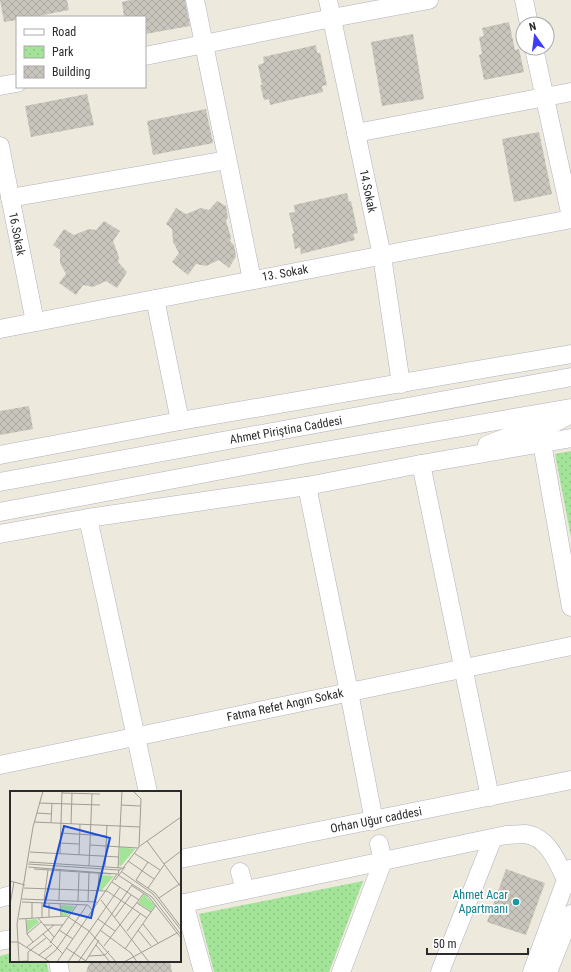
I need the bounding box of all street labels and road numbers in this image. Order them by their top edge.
street label: 14.Sokak [357,168,380,214]
street label: 16.Sokak [6,211,28,257]
street label: 13. Sokak [261,262,310,284]
street label: Ahmet Piriştina Caddesi [229,413,343,447]
street label: Fatma Refet Angın Sokak [225,686,345,724]
street label: Orhan Uğur caddesi [329,804,423,836]

